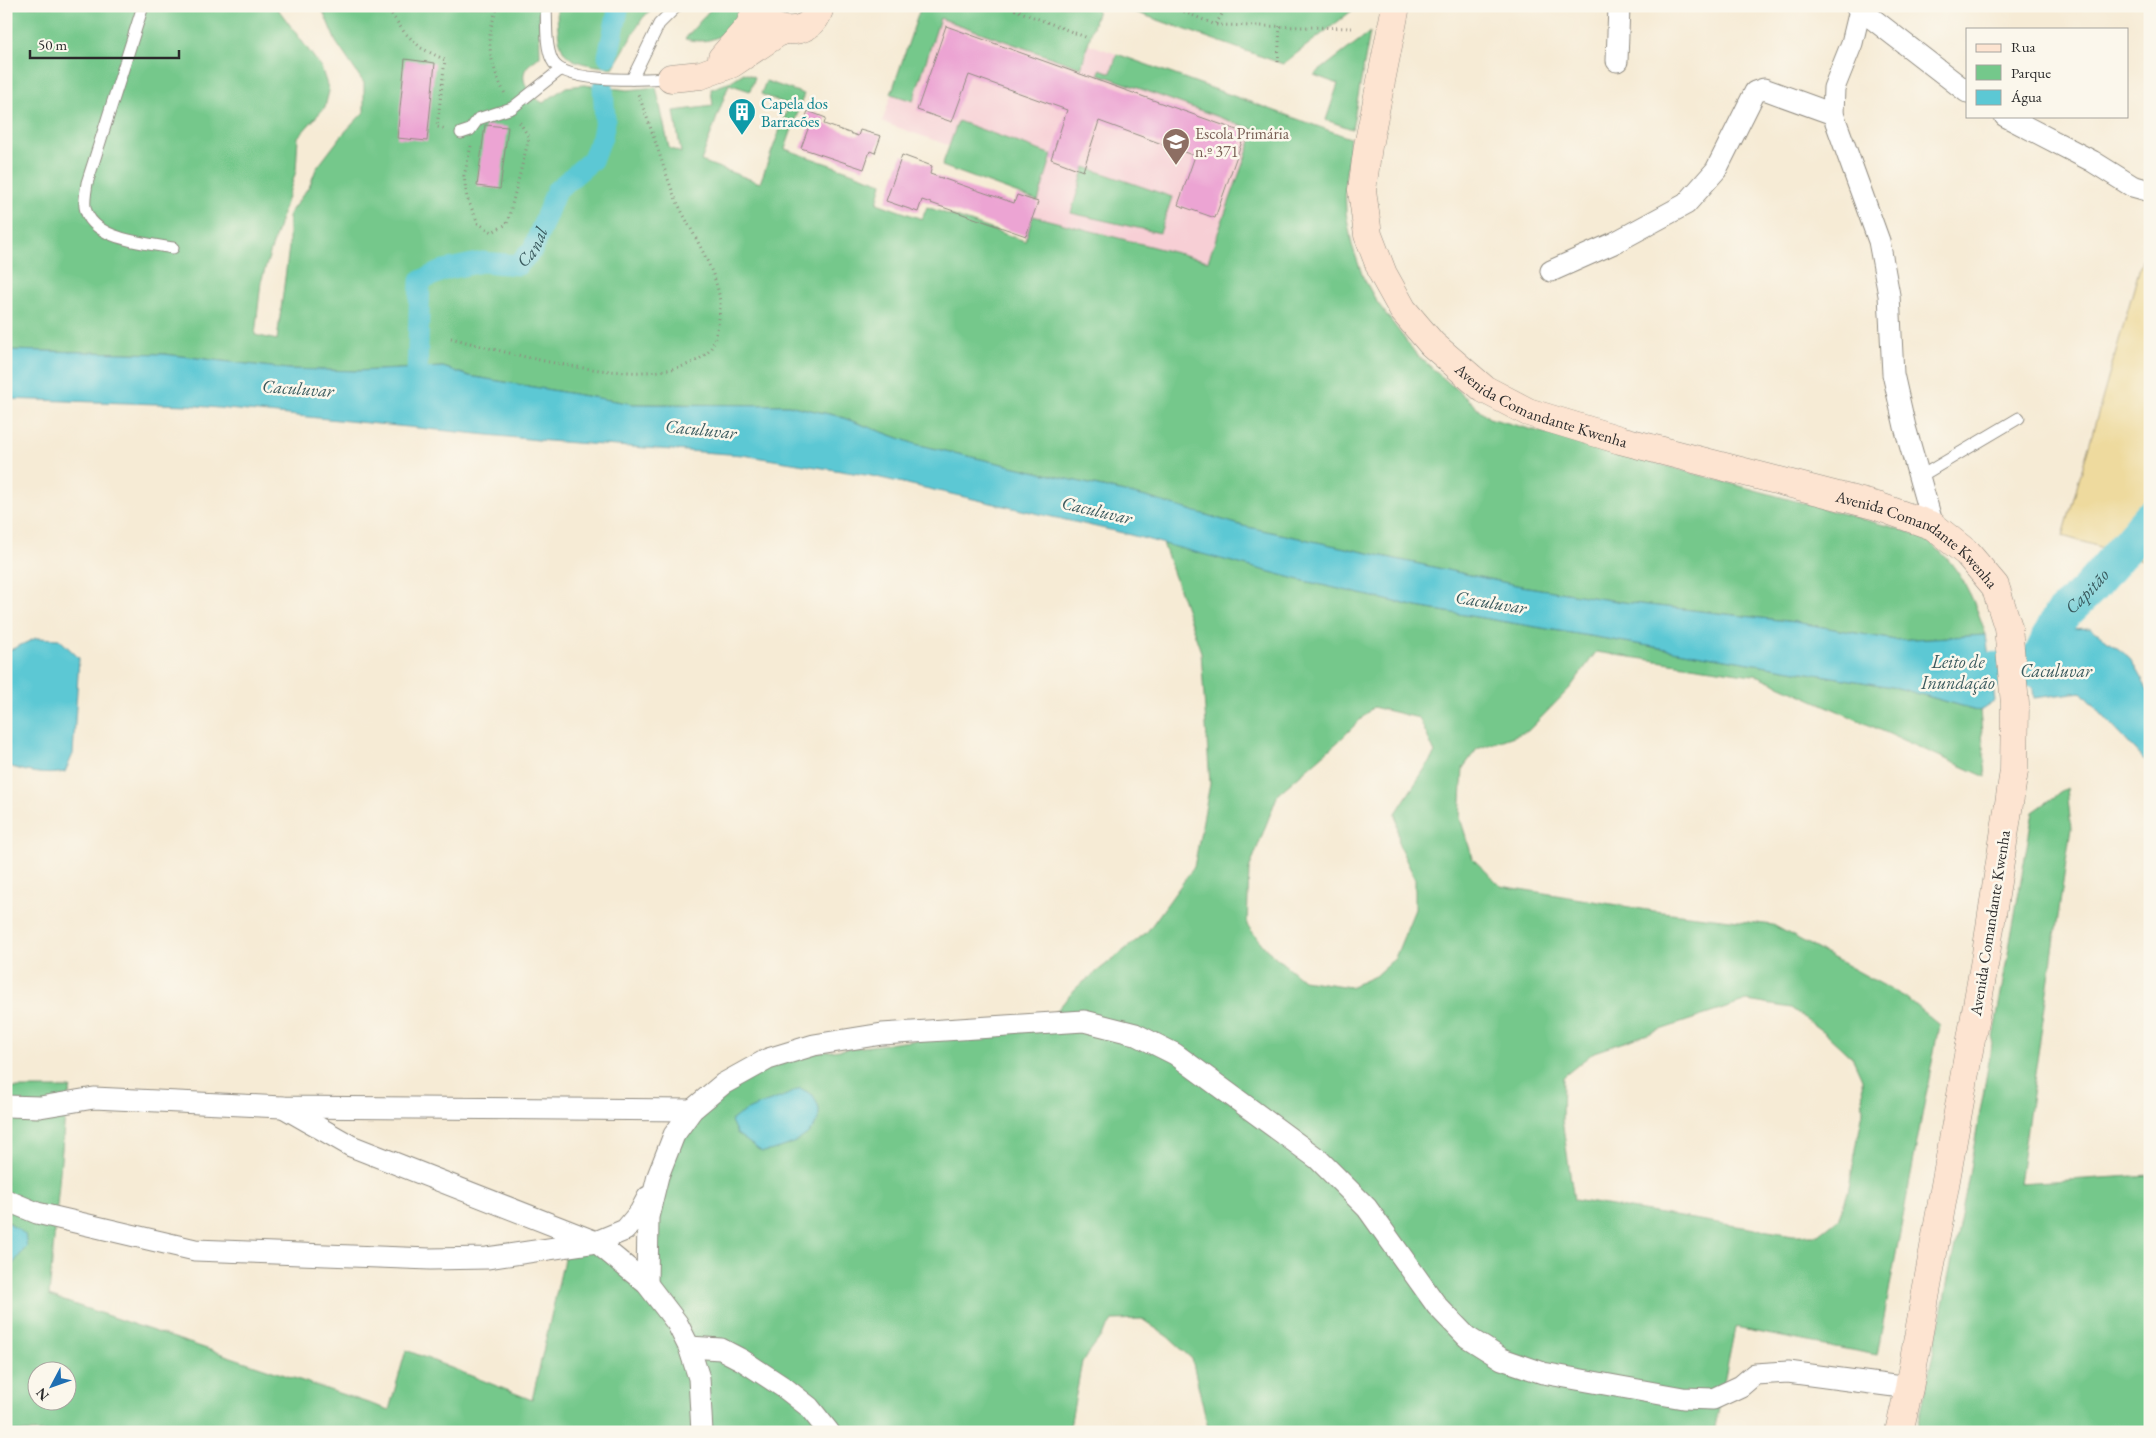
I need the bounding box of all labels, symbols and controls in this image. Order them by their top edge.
scale bar [30,28,179,60]
legend [1966,28,2128,118]
text: 50 m [38,35,67,54]
text: Rua [2011,37,2036,56]
text: Parque [2011,63,2051,82]
text: Água [2010,87,2042,106]
place label: Capela dos Barracões [761,93,828,132]
building icon: Capela dos Barracões [727,97,757,136]
place label: Escola Primária n.º 371 [1195,123,1290,162]
school or university icon: Escola Primária n.º 371 [1161,127,1191,166]
water label: Canal [511,223,552,272]
street label: Avenida Comandante Kwenha [1450,358,1630,452]
water label: Caculuvar [262,374,336,402]
water label: Caculuvar [664,414,739,444]
street label: Avenida Comandante Kwenha [1833,485,2003,593]
water label: Caculuvar [1060,491,1136,530]
water label: Capitão [2059,563,2114,618]
water label: Caculuvar [1454,585,1529,619]
water label: Leito de Inundação [1920,650,1995,695]
water label: Caculuvar [2020,659,2093,682]
street label: Avenida Comandante Kwenha [1965,828,2015,1018]
north arrow [28,1360,78,1410]
text: N [31,1384,53,1405]

